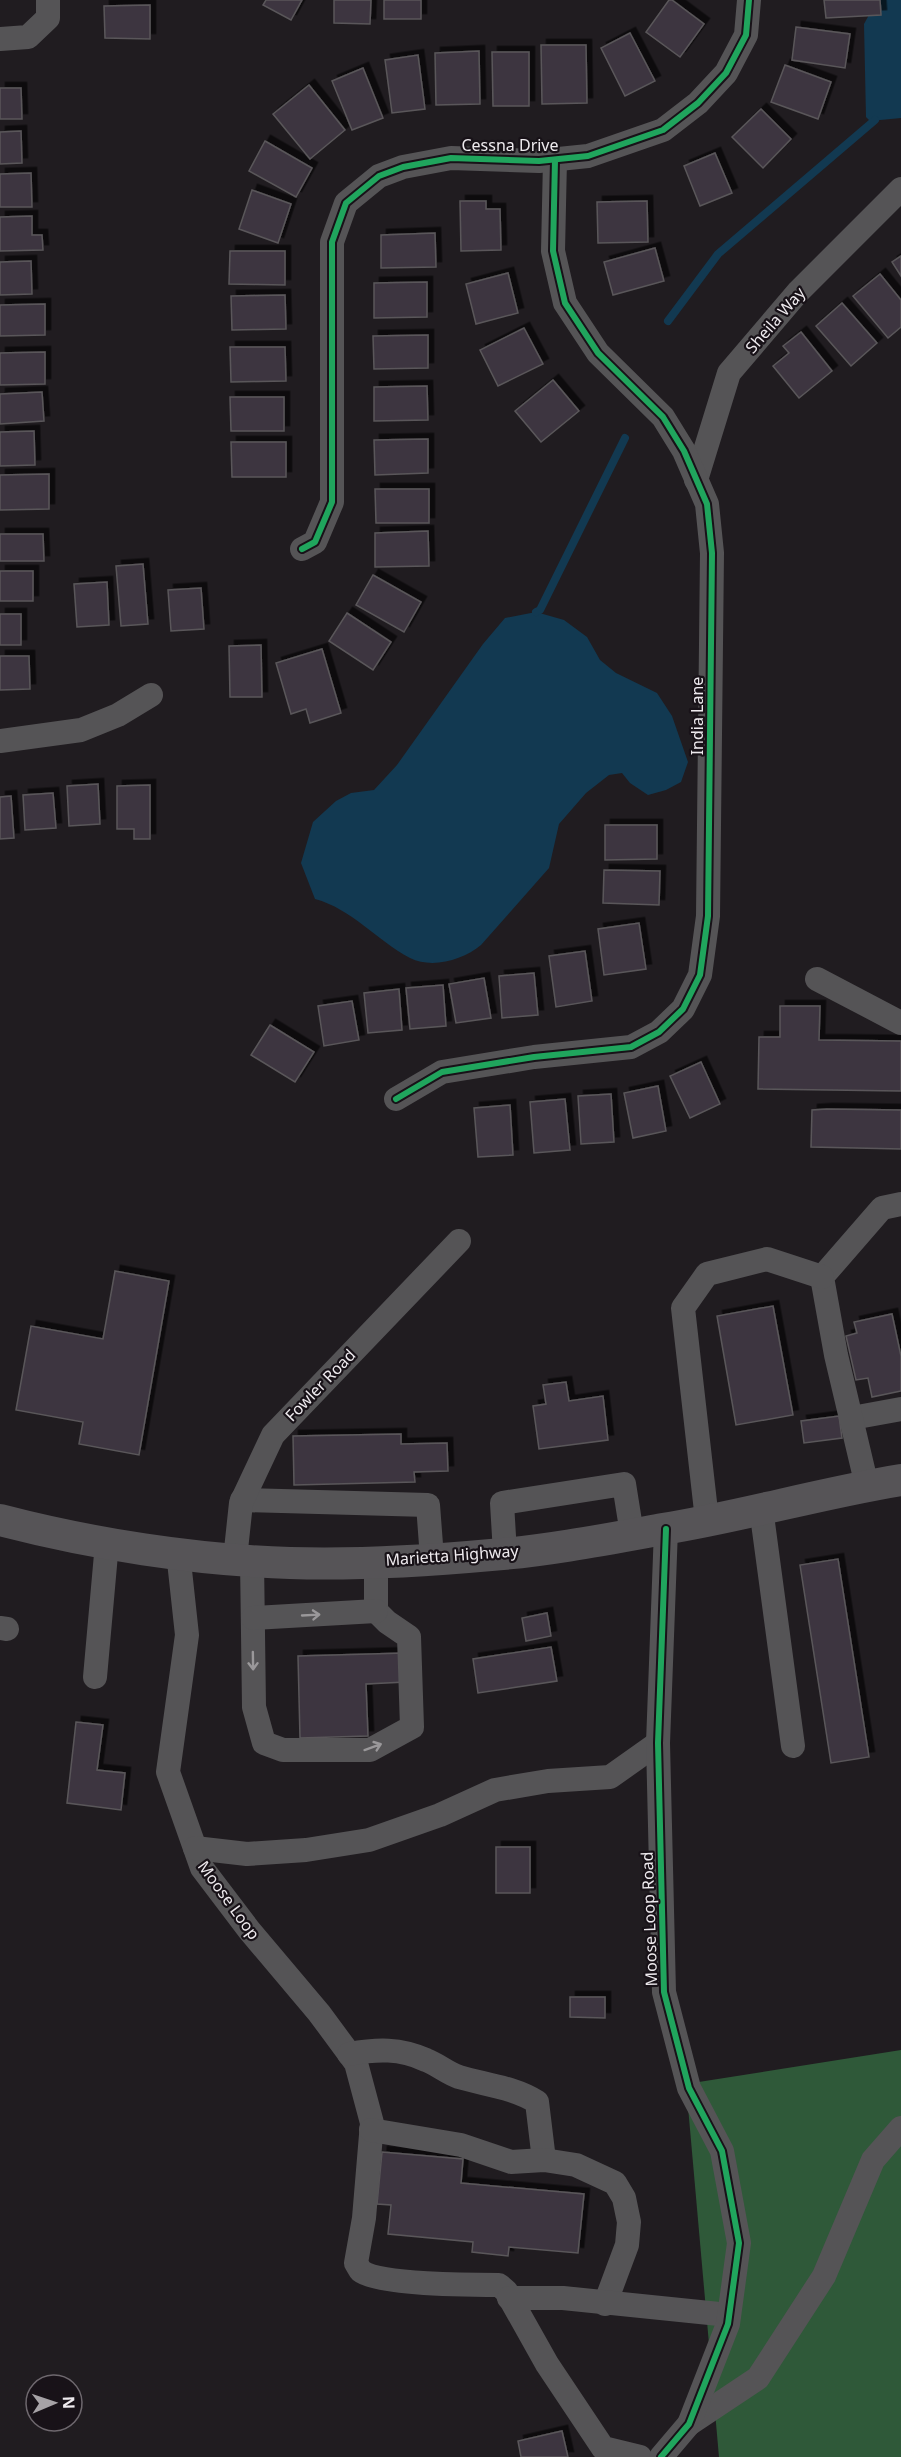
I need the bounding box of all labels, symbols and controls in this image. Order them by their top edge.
street label: Cessna Drive [461,134,559,156]
street label: Sheila Way [740,282,810,358]
street label: India Lane [686,677,708,755]
street label: Fowler Road [280,1344,360,1426]
street label: Marietta Highway [385,1539,520,1571]
one-way arrow [301,1609,321,1620]
one-way arrow [248,1650,259,1670]
one-way arrow [364,1740,382,1751]
street label: Moose Loop Road [636,1851,662,1987]
street label: Moose Loop [193,1856,265,1944]
north arrow [24,2373,84,2433]
text: N [58,2396,80,2409]

